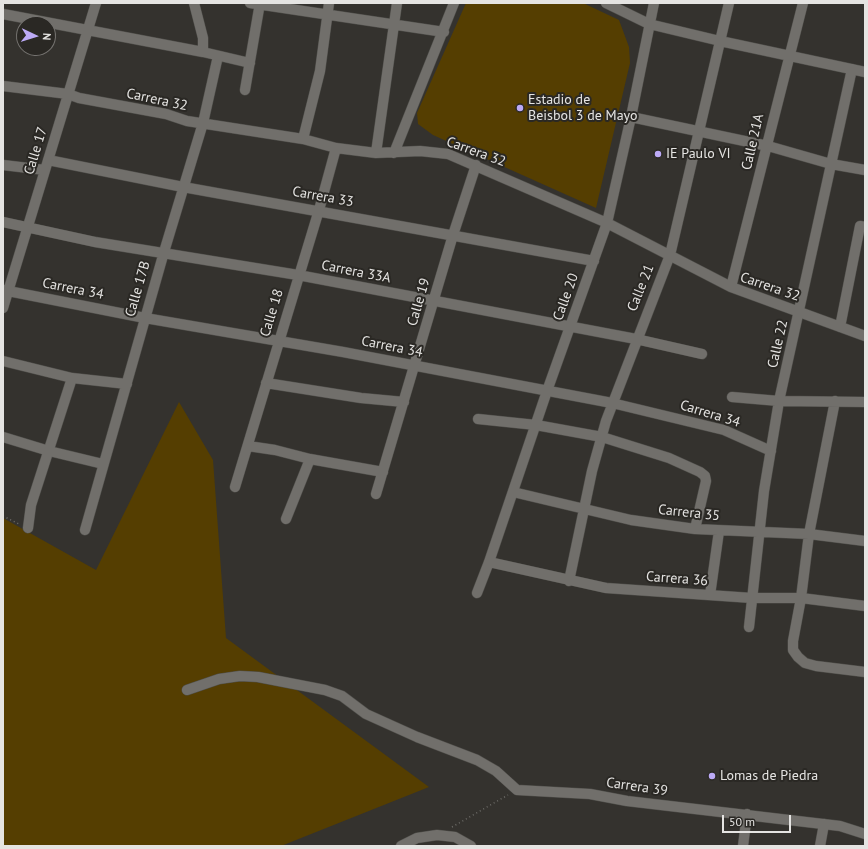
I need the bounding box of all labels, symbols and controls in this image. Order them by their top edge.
north arrow [16,16,56,56]
text: N [40,33,54,41]
street label: Carrera 32 [125,85,189,115]
place label: Estadio de Beisbol 3 de Mayo [528,92,637,124]
marker: Estadio de Beisbol 3 de Mayo [515,103,525,113]
street label: Calle 21A [738,112,768,172]
street label: Calle 17 [21,125,51,177]
street label: Carrera 32 [444,133,508,171]
place label: IE Paulo VI [666,146,730,162]
marker: IE Paulo VI [653,149,663,159]
street label: Carrera 33 [291,183,355,211]
street label: Carrera 33A [320,257,392,287]
street label: Calle 17B [122,259,154,319]
street label: Calle 21 [624,262,658,314]
street label: Carrera 32 [738,269,802,305]
street label: Calle 20 [550,271,582,323]
street label: Carrera 34 [41,275,105,303]
street label: Calle 19 [404,276,434,328]
street label: Calle 18 [257,287,287,339]
street label: Calle 22 [764,318,792,370]
street label: Carrera 34 [360,333,424,361]
street label: Carrera 34 [678,397,742,431]
street label: Carrera 35 [657,501,721,525]
street label: Carrera 36 [645,568,709,590]
place label: Lomas de Piedra [720,768,818,784]
marker: Lomas de Piedra [707,771,717,781]
street label: Carrera 39 [605,774,669,800]
scale bar [724,807,793,833]
text: 50 m [729,814,755,829]

